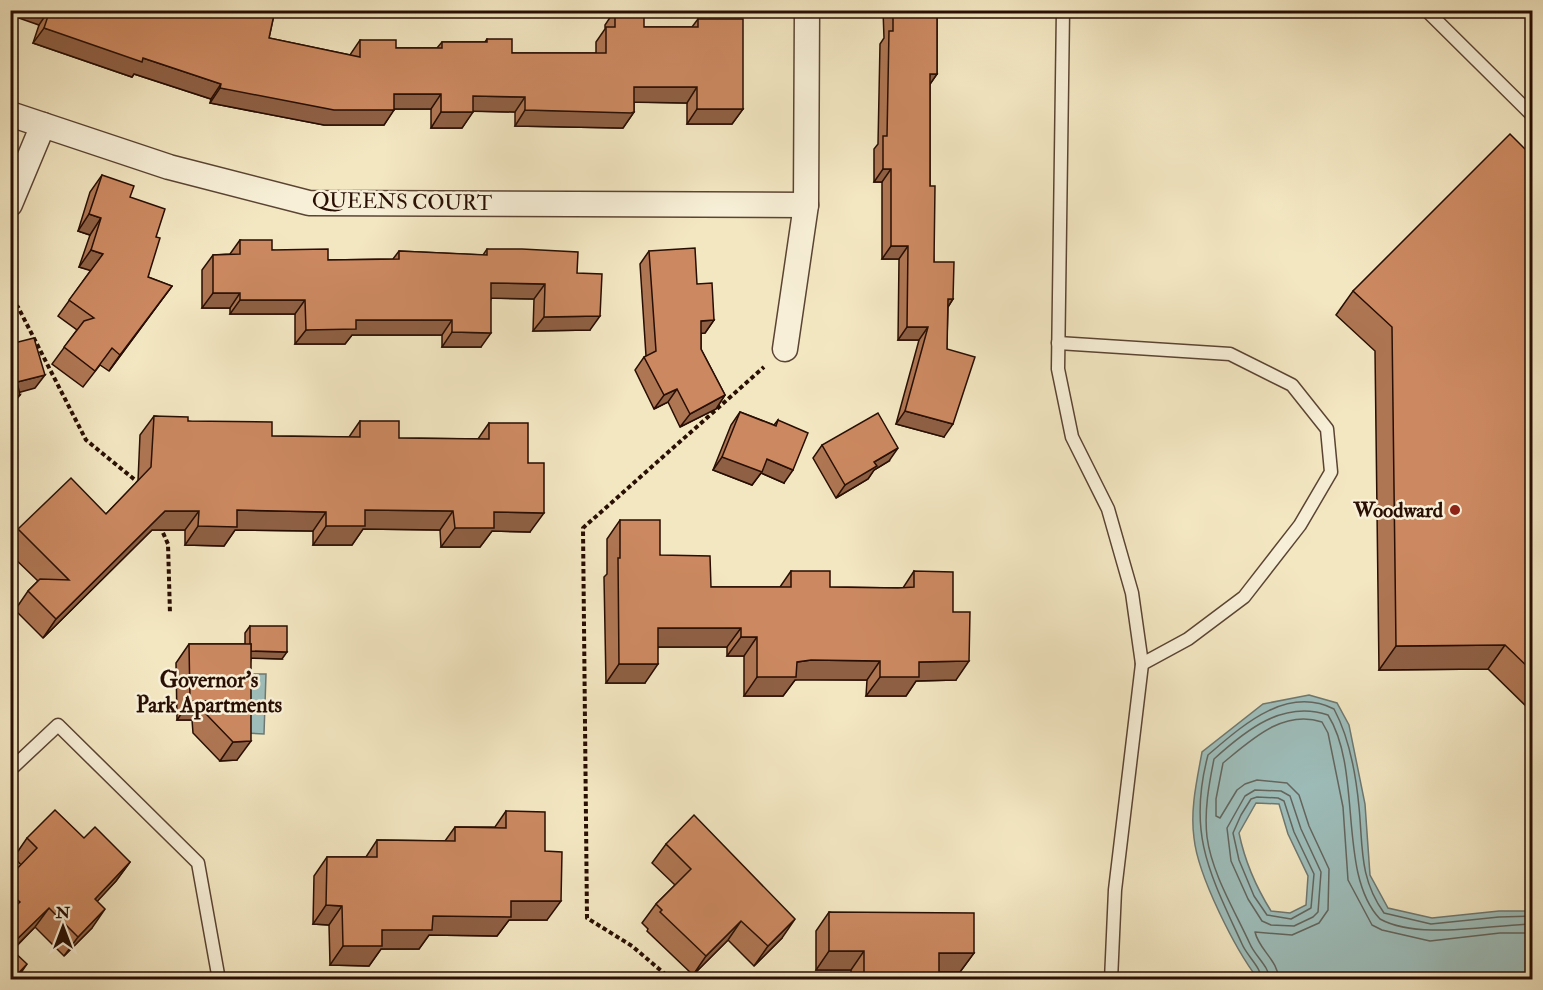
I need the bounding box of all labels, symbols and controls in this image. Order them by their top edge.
street label: QUEENS COURT [312,187,493,217]
place label: Woodward [1352,497,1444,524]
marker: Woodward [1448,503,1462,517]
district label: Governor's Park Apartments [136,666,283,720]
north arrow [33,897,93,957]
text: N [55,903,71,923]

